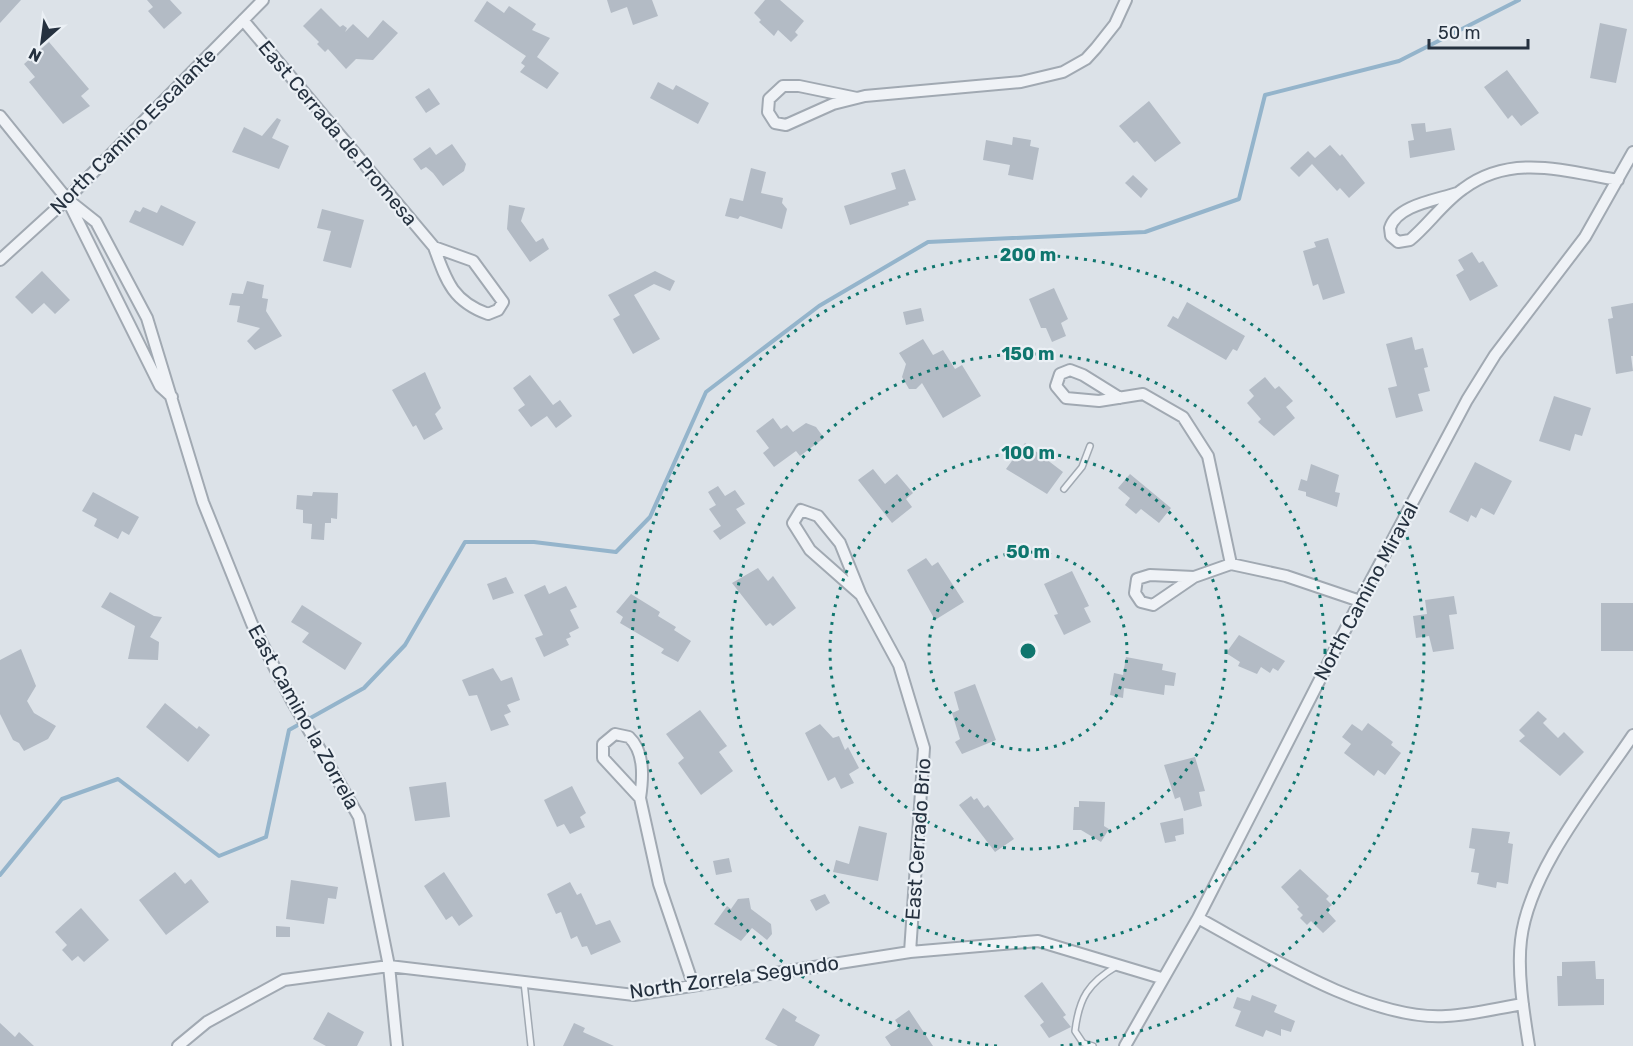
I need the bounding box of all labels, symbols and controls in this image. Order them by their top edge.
north arrow [12,12,72,72]
scale bar [1429,12,1528,50]
text: 50 m [1438,22,1481,44]
street label: East Cerrada de Promesa [253,35,423,231]
street label: North Camino Escalante [45,43,221,219]
text: N [26,44,45,66]
text: 200 m [1000,244,1056,266]
text: 150 m [1001,343,1055,365]
text: 100 m [1001,442,1055,464]
street label: North Camino Miraval [1309,498,1423,684]
text: 50 m [1006,541,1050,563]
street label: East Camino la Zorrela [243,620,365,814]
centre of rings [1018,641,1038,661]
street label: East Cerrado Brio [900,757,936,921]
street label: North Zorrela Segundo [628,950,840,1004]

